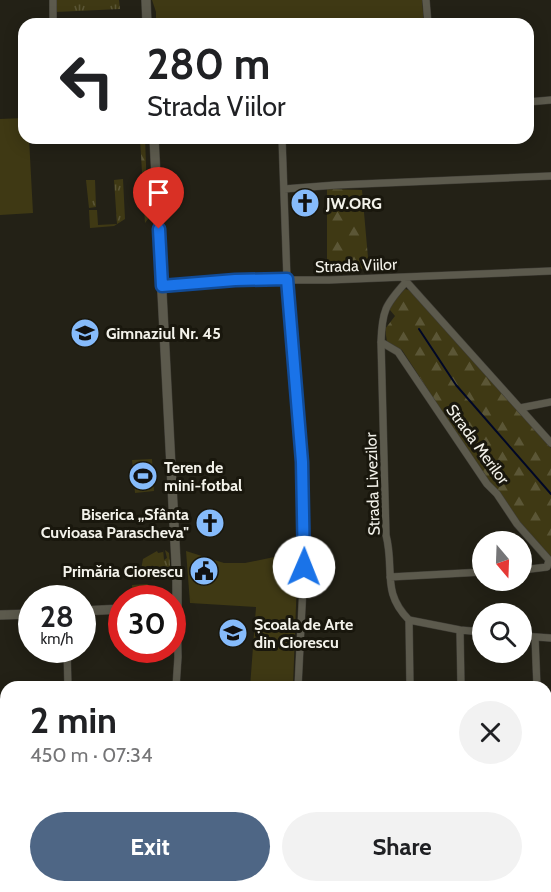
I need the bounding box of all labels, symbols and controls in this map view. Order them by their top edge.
text: 280 m [147,38,270,90]
icon: left [48,42,126,120]
text: Strada Viilor [147,90,286,123]
pin [133,167,184,229]
icon: arrive [142,176,175,209]
church icon: JW.ORG [289,187,321,219]
place label: JW.ORG [325,194,382,213]
street label: Strada Viilor [315,255,398,276]
school or university icon: Gimnaziul Nr. 45 [69,317,101,349]
place label: Gimnaziul Nr. 45 [106,324,221,343]
street label: Strada Merilor [442,401,514,489]
street label: Strada Livezilor [361,431,384,536]
place label: Teren de mini-fotbal [164,458,242,495]
sports icon: Teren de mini-fotbal [127,460,159,492]
place label: Biserica „Sfânta Cuvioasa Parascheva" [41,505,189,542]
church icon: Biserica „Sfânta Cuvioasa Parascheva" [194,507,226,539]
north arrow [472,531,532,591]
map controls [472,531,532,663]
position arrow [272,535,336,599]
public building icon: Primăria Ciorescu [188,555,220,587]
place label: Primăria Ciorescu [63,562,183,581]
speed limit sign: 30 [108,585,186,663]
text: 28 [40,598,74,635]
button: search [472,603,532,663]
place label: Școala de Arte din Ciorescu [254,615,353,652]
school or university icon: Școala de Arte din Ciorescu [217,617,249,649]
text: km/h [41,630,73,648]
text: 2 min [30,698,117,742]
button: close [459,701,522,764]
text: 450 m · 07:34 [30,743,152,767]
button: Exit [30,812,270,881]
button: Share [282,812,522,881]

